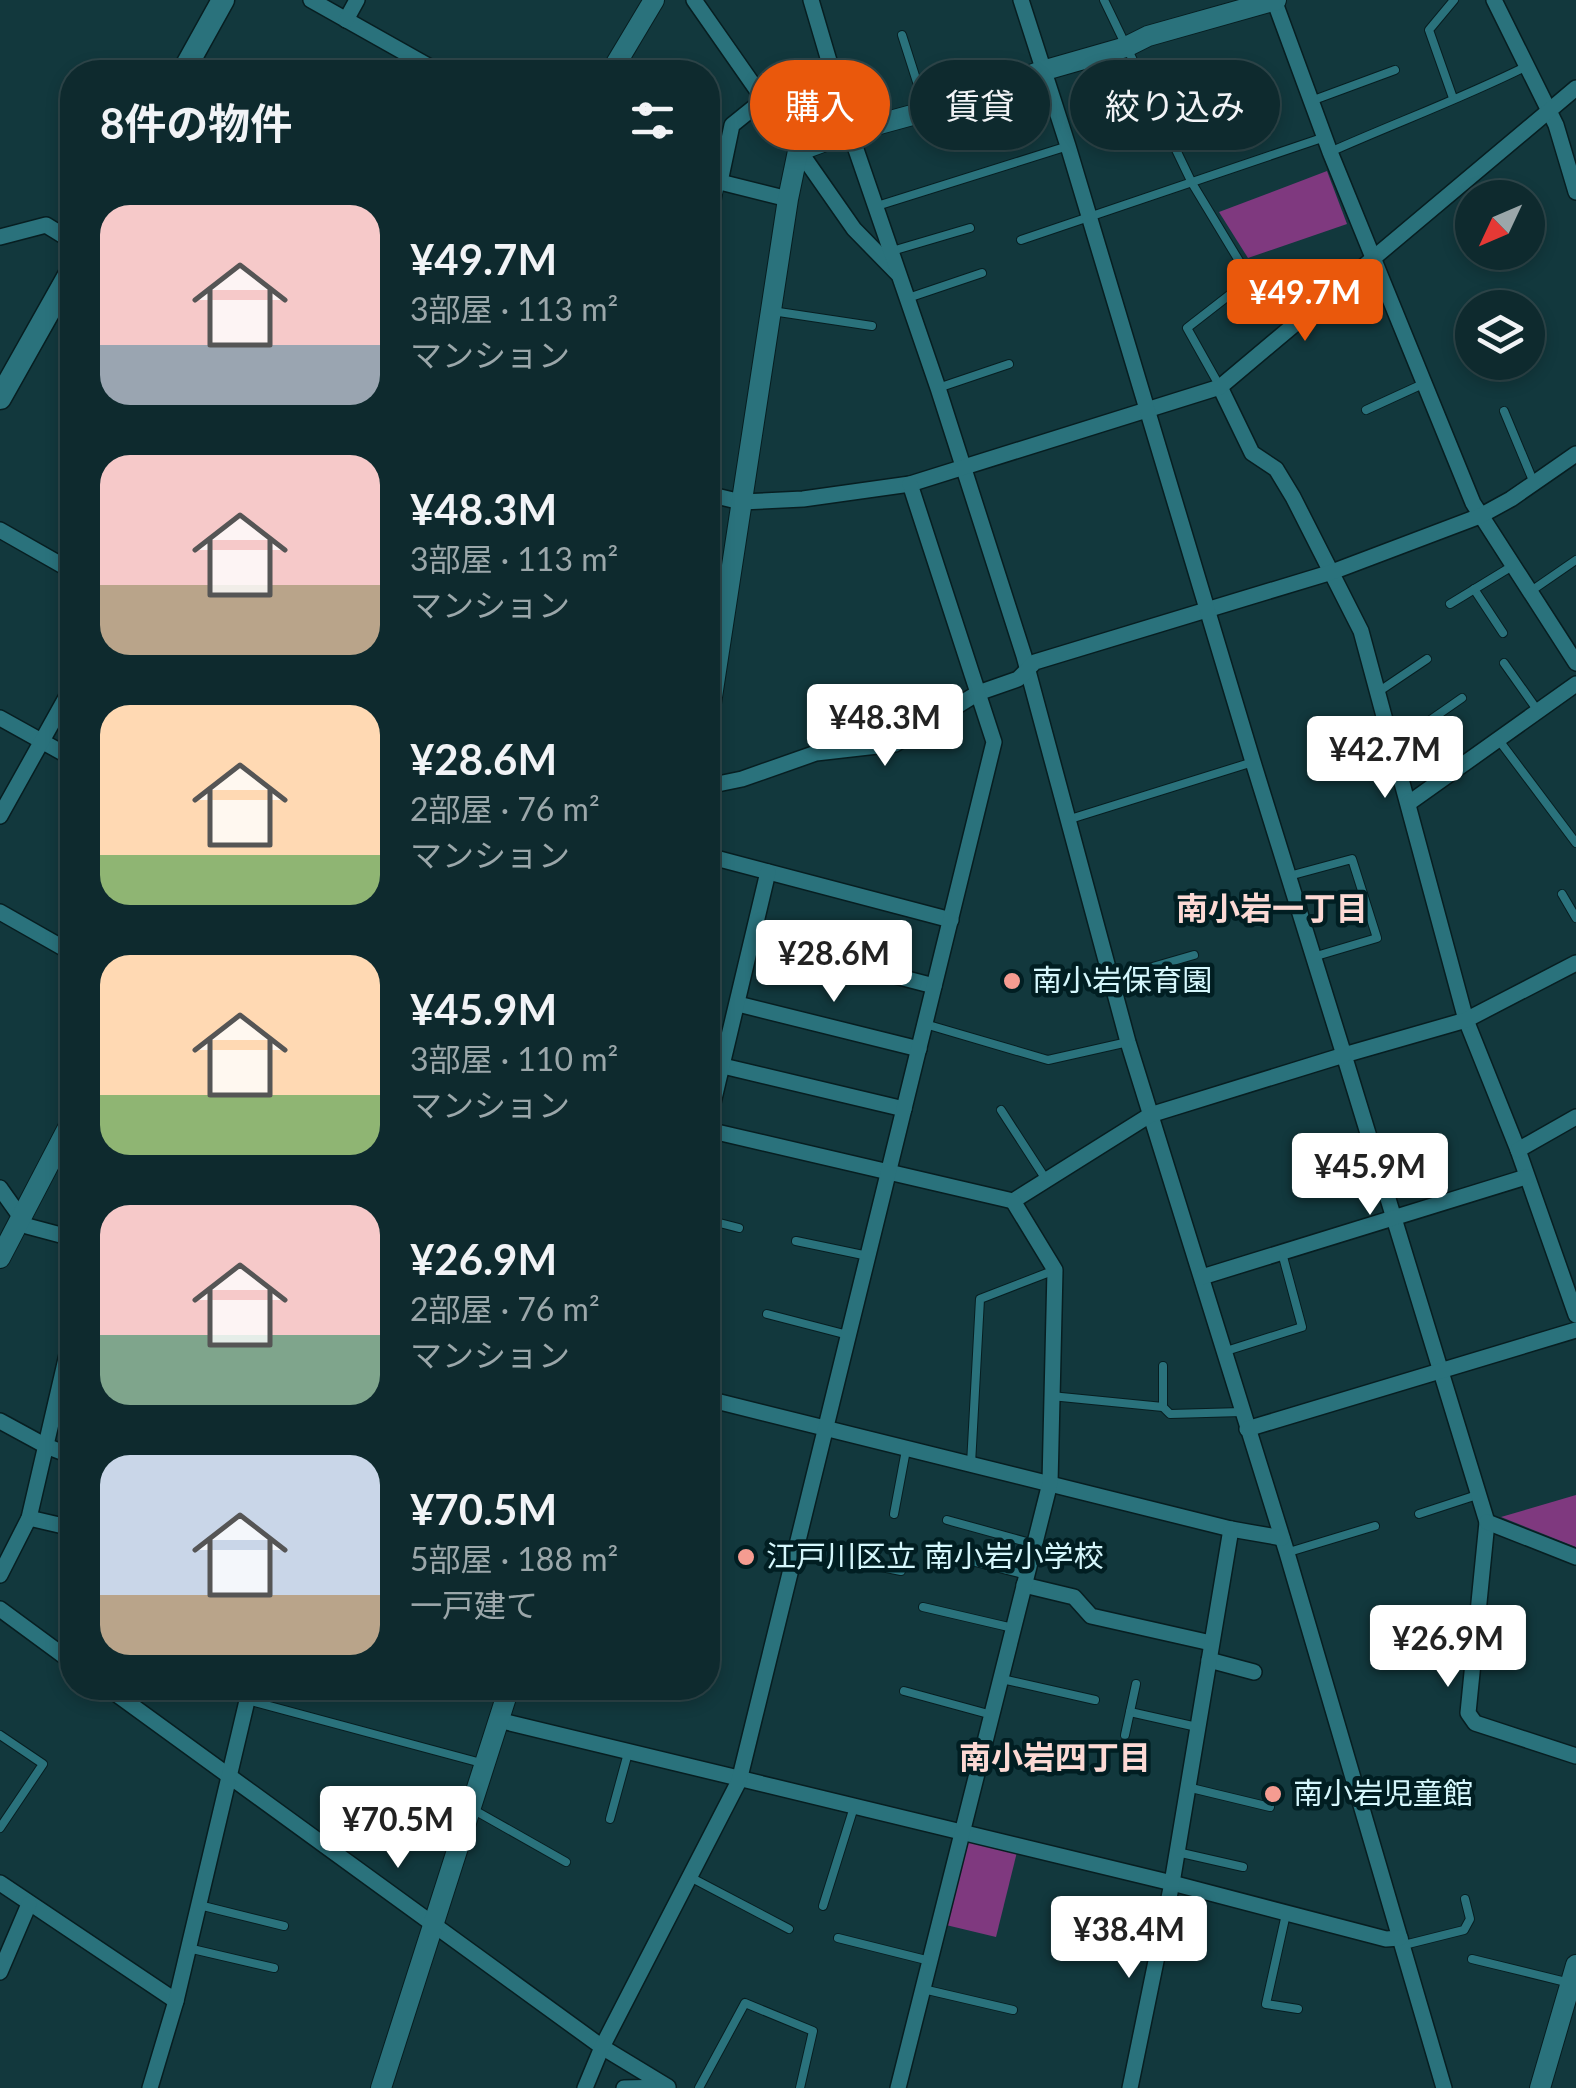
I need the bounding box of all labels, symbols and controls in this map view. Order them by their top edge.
chip: 購入 [750,60,890,150]
chip: 賃貸 [910,60,1050,150]
chip: 絞り込み [1070,60,1280,150]
icon: filters [625,93,680,148]
text: 8件の物件 [100,98,292,148]
north arrow [1455,180,1545,270]
map controls [1455,180,1545,380]
text: ¥49.7M [410,234,557,284]
icon: home [180,245,300,365]
pin: ¥49.7M [1224,259,1386,344]
text: ¥49.7M [1249,272,1361,311]
text: 3部屋 · 113 m² [410,289,618,328]
button: layers [1455,290,1545,380]
text: マンション [410,335,570,374]
text: ¥48.3M [410,484,557,534]
icon: home [180,495,300,615]
text: 3部屋 · 113 m² [410,539,618,578]
text: マンション [410,585,570,624]
pin: ¥48.3M [804,684,966,769]
text: ¥48.3M [829,697,941,736]
pin: ¥42.7M [1304,716,1466,801]
text: ¥42.7M [1329,729,1441,768]
text: ¥28.6M [410,734,557,784]
icon: home [180,745,300,865]
text: 2部屋 · 76 m² [410,789,600,828]
text: マンション [410,835,570,874]
district label: 南小岩一丁目 [1176,888,1368,927]
pin: ¥28.6M [753,920,915,1005]
text: ¥28.6M [778,933,890,972]
place label: 南小岩保育園 [1032,961,1212,997]
marker: 南小岩保育園 [1001,970,1023,992]
text: ¥45.9M [410,984,557,1034]
icon: home [180,995,300,1115]
text: 3部屋 · 110 m² [410,1039,618,1078]
text: マンション [410,1085,570,1124]
pin: ¥45.9M [1289,1133,1451,1218]
text: ¥45.9M [1314,1146,1426,1185]
text: ¥26.9M [410,1234,557,1284]
icon: home [180,1245,300,1365]
text: 2部屋 · 76 m² [410,1289,600,1328]
text: マンション [410,1335,570,1374]
text: ¥70.5M [410,1484,557,1534]
icon: home [180,1495,300,1615]
place label: 江戸川区立 南小岩小学校 [766,1537,1104,1573]
text: 5部屋 · 188 m² [410,1539,618,1578]
marker: 江戸川区立 南小岩小学校 [735,1546,757,1568]
text: 一戸建て [410,1585,538,1624]
pin: ¥26.9M [1367,1605,1529,1690]
text: ¥26.9M [1392,1618,1504,1657]
district label: 南小岩四丁目 [959,1737,1151,1776]
place label: 南小岩児童館 [1293,1774,1473,1810]
marker: 南小岩児童館 [1262,1783,1284,1805]
pin: ¥70.5M [317,1786,479,1871]
text: ¥70.5M [342,1799,454,1838]
pin: ¥38.4M [1048,1896,1210,1981]
text: ¥38.4M [1073,1909,1185,1948]

